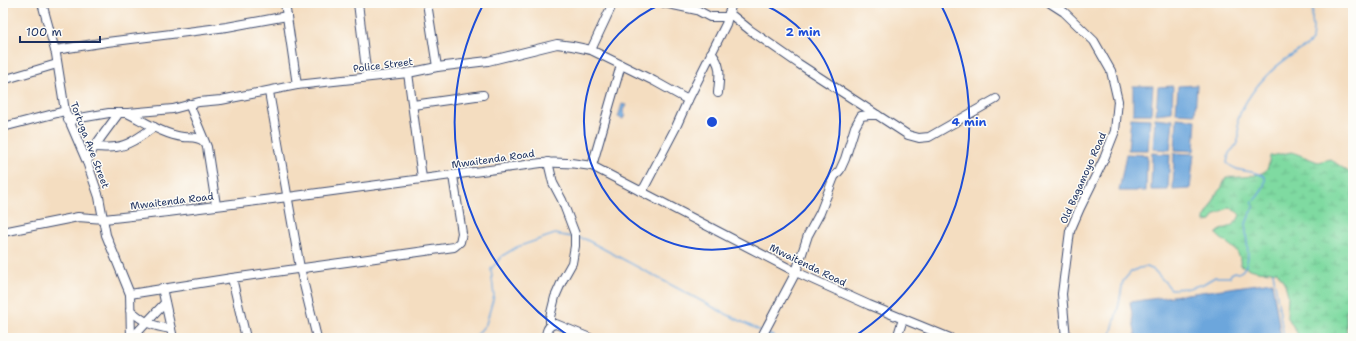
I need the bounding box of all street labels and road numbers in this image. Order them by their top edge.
street label: Police Street [352,55,414,75]
street label: Tortuga Ave Street [67,100,113,190]
street label: Old Bagamoyo Road [1057,130,1109,226]
street label: Mwaitenda Road [451,147,536,171]
street label: Mwaitenda Road [130,189,215,213]
street label: Mwaitenda Road [767,241,849,289]

